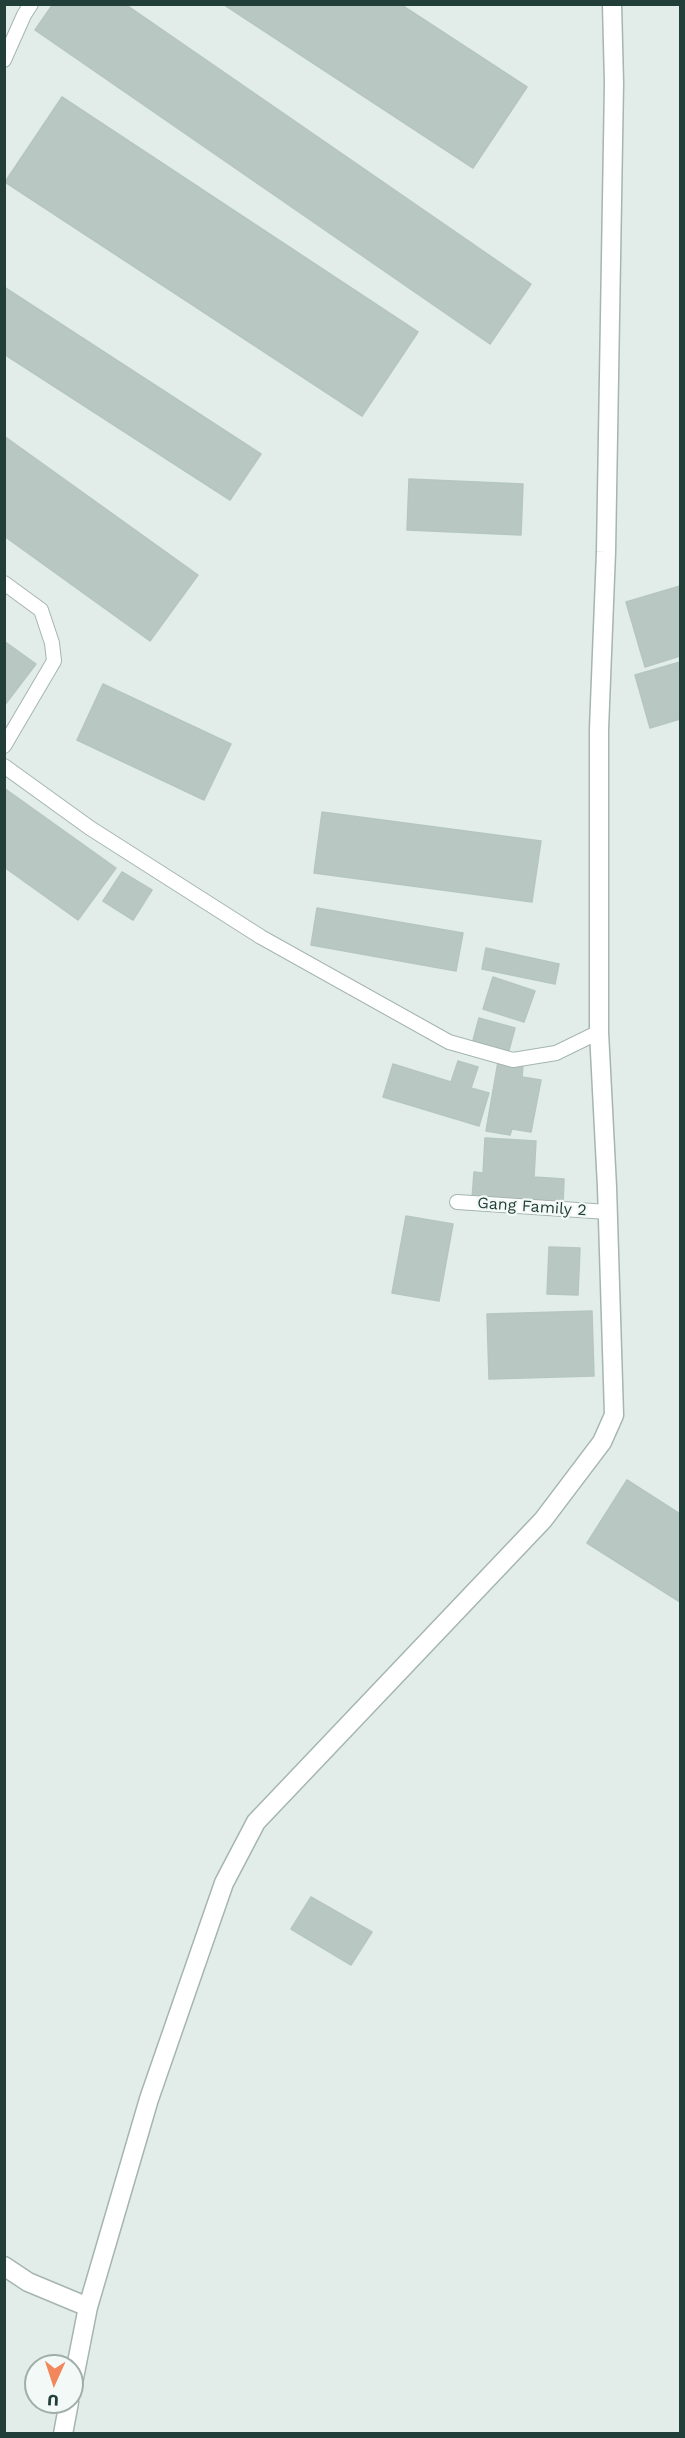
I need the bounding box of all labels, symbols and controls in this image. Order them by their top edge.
street label: Gang Family 2 [477,1194,587,1220]
north arrow [24,2354,84,2414]
text: U [47,2391,59,2410]

